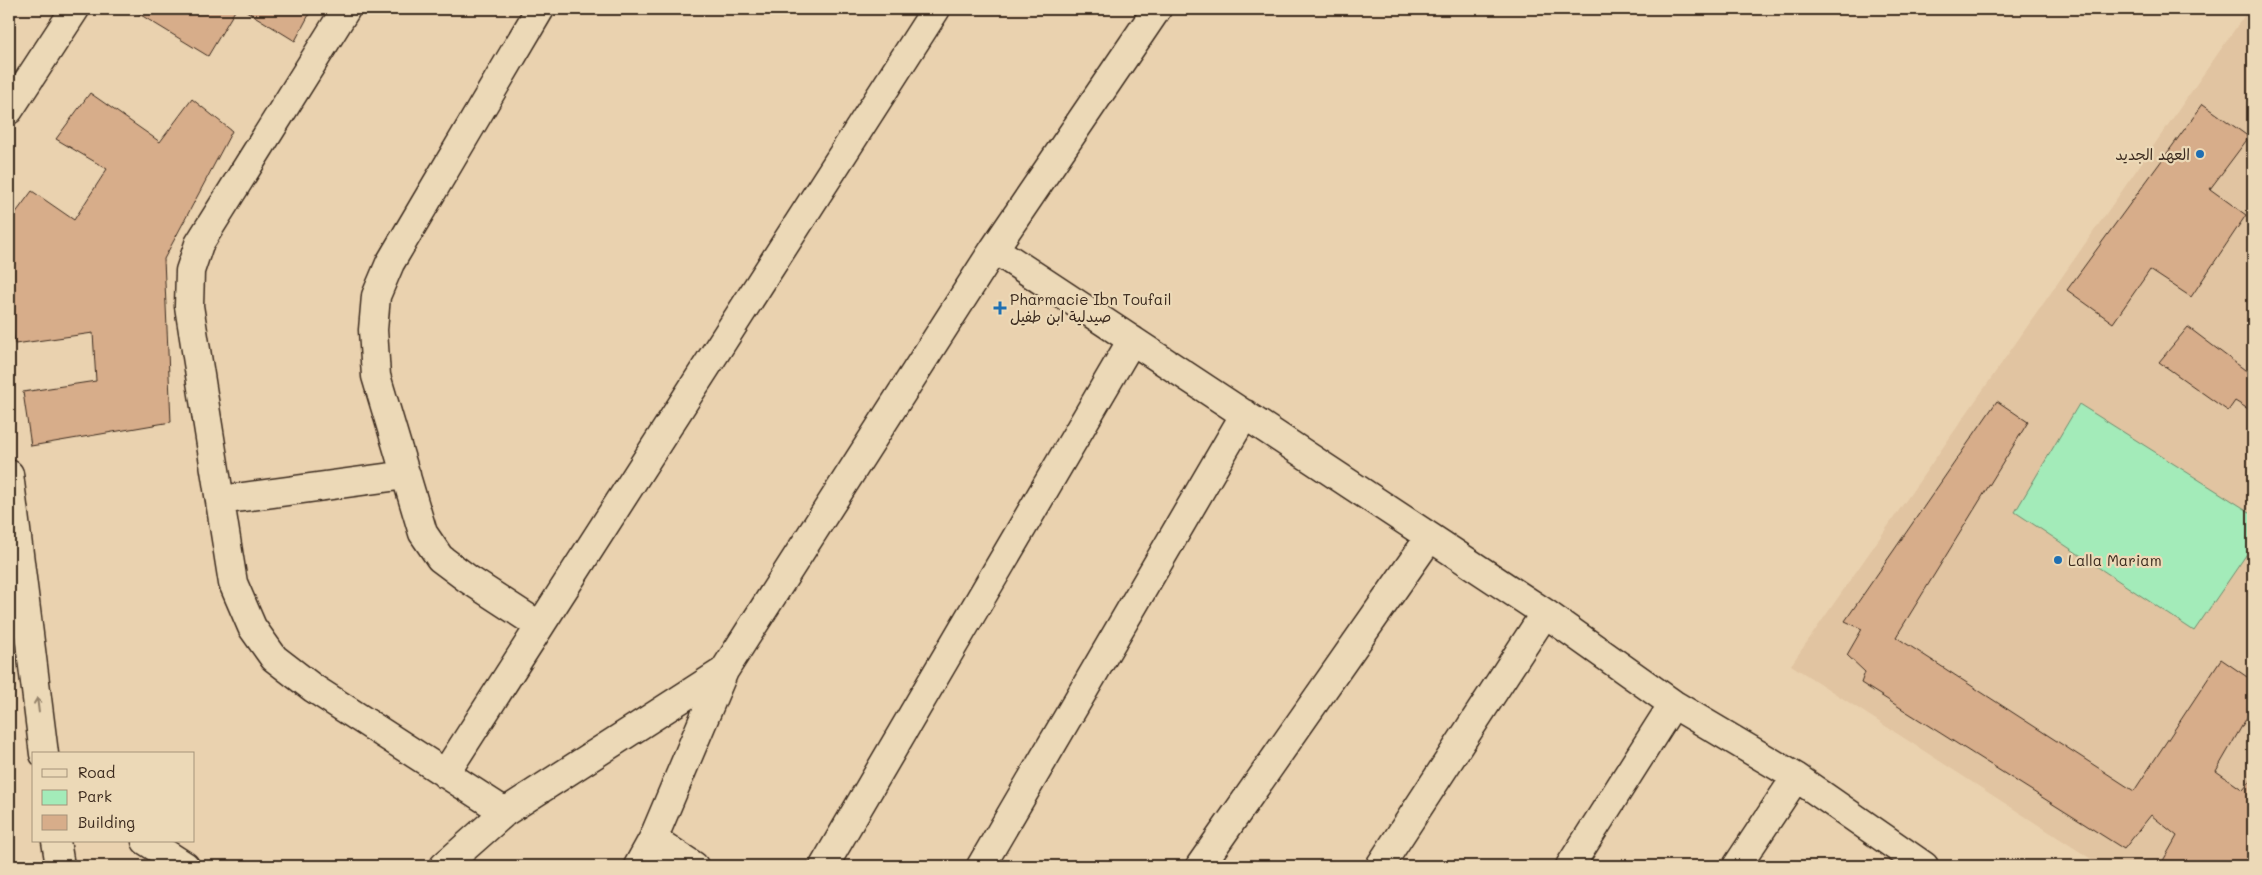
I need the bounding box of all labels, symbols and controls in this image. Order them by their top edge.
place label: العهد الجديد [2115,144,2190,164]
marker: العهد الجديد [2194,148,2206,160]
place label: Pharmacie Ibn Toufail صيدلية ابن طفيل [1010,289,1172,326]
marker: Pharmacie Ibn Toufail صيدلية ابن طفيل [994,302,1006,314]
place label: Lalla Mariam [2068,550,2162,570]
marker: Lalla Mariam [2052,554,2064,566]
one-way arrow [33,698,43,714]
legend [32,752,195,842]
text: Road [78,762,115,782]
text: Park [78,786,112,806]
text: Building [78,812,135,832]

